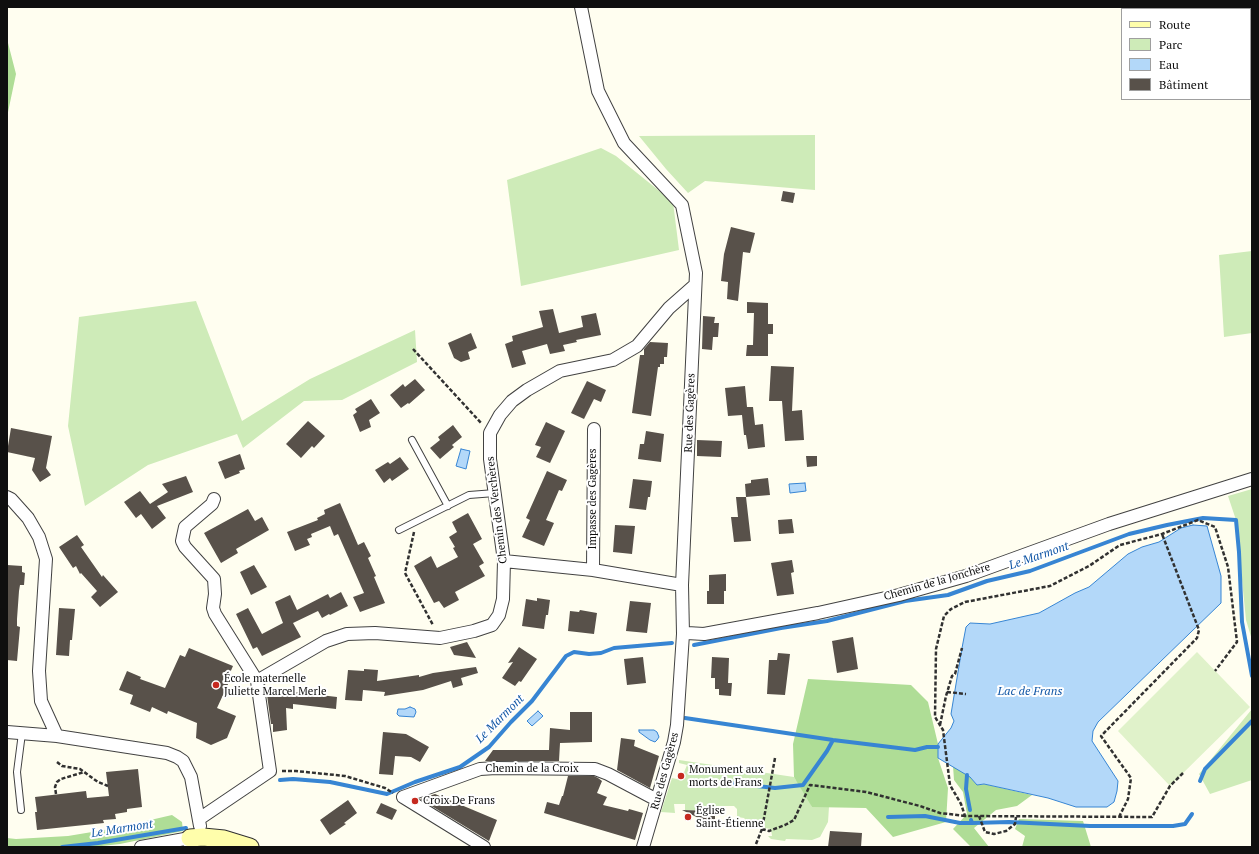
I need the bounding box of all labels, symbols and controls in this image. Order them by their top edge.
legend [1121,8,1251,100]
text: Route [1159,17,1190,32]
text: Parc [1159,37,1182,52]
text: Eau [1159,57,1179,72]
text: Bâtiment [1159,77,1208,92]
street label: Rue des Gagères [682,373,698,453]
street label: Impasse des Gagères [586,449,600,549]
street label: Chemin des Verchères [484,456,510,564]
water label: Le Marmont [1007,539,1071,573]
street label: Chemin de la Jonchère [882,560,992,604]
place label: École maternelle Juliette Marcel Merle [224,672,326,698]
marker: École maternelle Juliette Marcel Merle [211,680,221,690]
water label: Lac de Frans [998,685,1062,699]
water label: Le Marmont [473,692,527,746]
street label: Rue des Gagères [648,731,682,811]
street label: Chemin de la Croix [485,762,579,776]
place label: Monument aux morts de Frans [689,763,763,789]
marker: Monument aux morts de Frans [676,771,686,781]
place label: Croix De Frans [423,794,495,808]
marker: Croix De Frans [410,796,420,806]
place label: Église Saint-Étienne [696,804,764,830]
marker: Église Saint-Étienne [683,812,693,822]
water label: Le Marmont [90,817,154,841]

